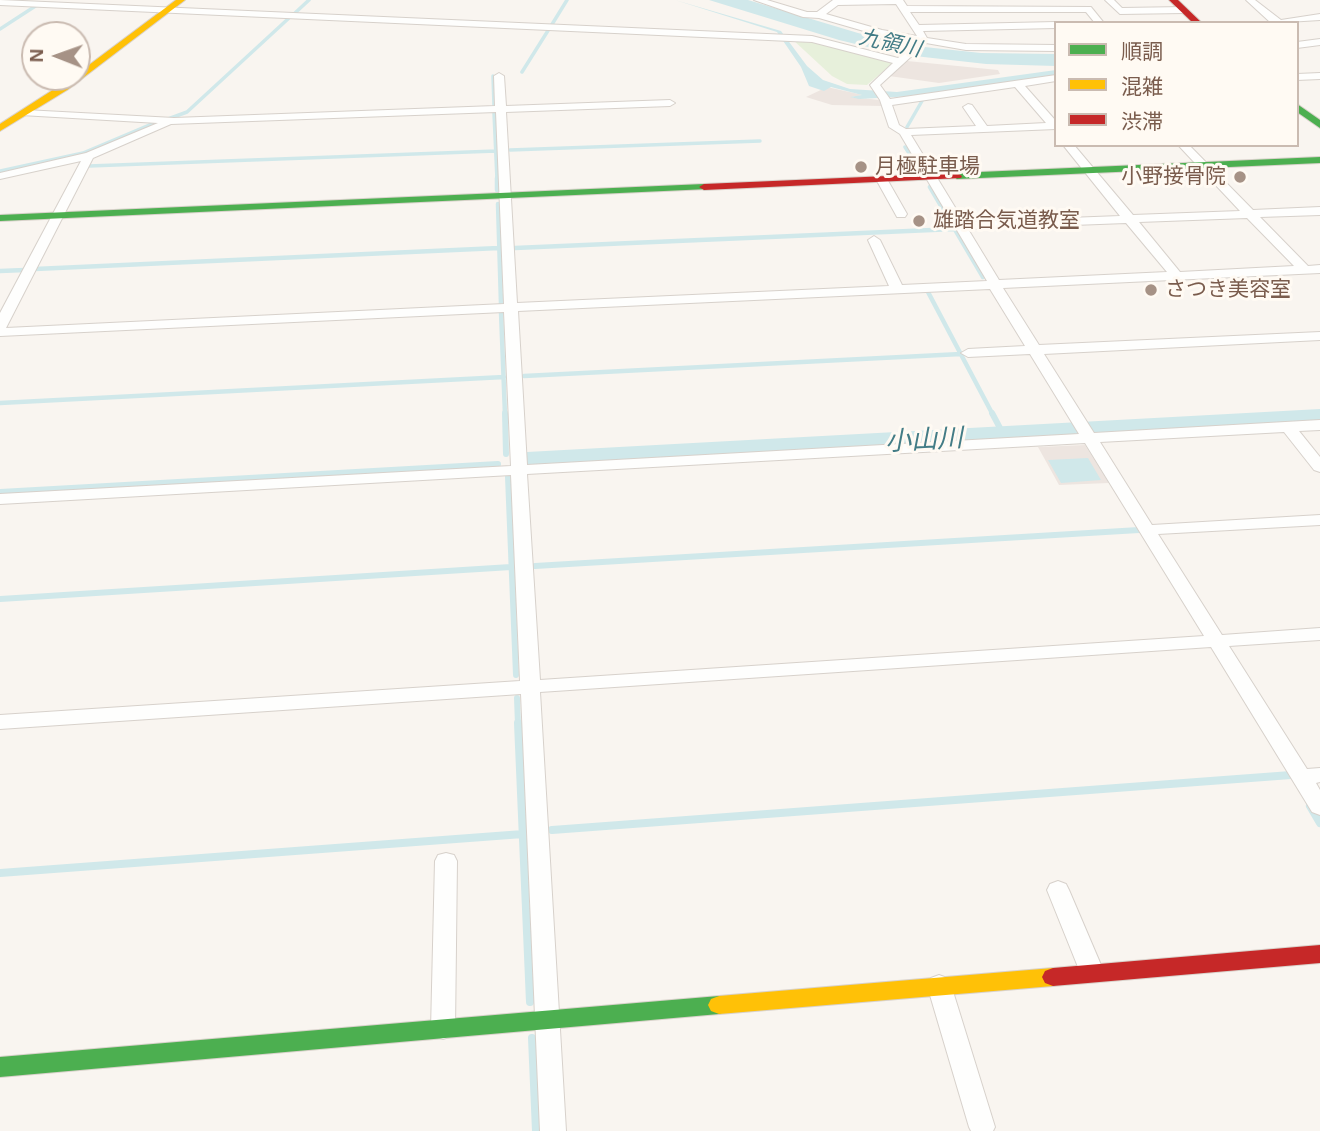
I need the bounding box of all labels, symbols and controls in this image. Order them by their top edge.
north arrow [21,21,91,91]
legend [1054,21,1299,147]
water label: 九領川 [857,25,923,63]
text: 順調 [1121,40,1163,63]
text: N [26,49,47,63]
text: 混雑 [1121,75,1163,98]
text: 渋滞 [1121,110,1163,133]
place label: 月極駐車場 [875,154,980,180]
marker: 月極駐車場 [853,159,869,175]
place label: 小野接骨院 [1121,164,1226,190]
marker: 小野接骨院 [1232,169,1248,185]
place label: 雄踏合気道教室 [933,208,1080,234]
marker: 雄踏合気道教室 [911,213,927,229]
place label: さつき美容室 [1165,277,1291,303]
marker: さつき美容室 [1143,282,1159,298]
water label: 小山川 [884,423,964,459]

